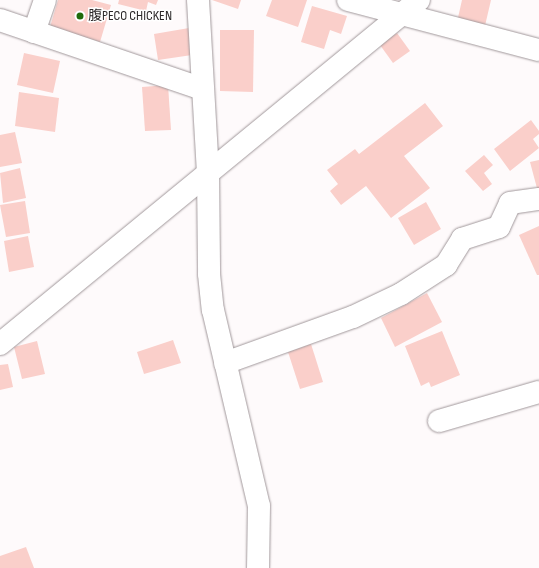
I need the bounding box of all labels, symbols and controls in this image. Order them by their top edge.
place label: 腹PECO CHICKEN [88,8,172,24]
marker: 腹PECO CHICKEN [75,11,85,21]

